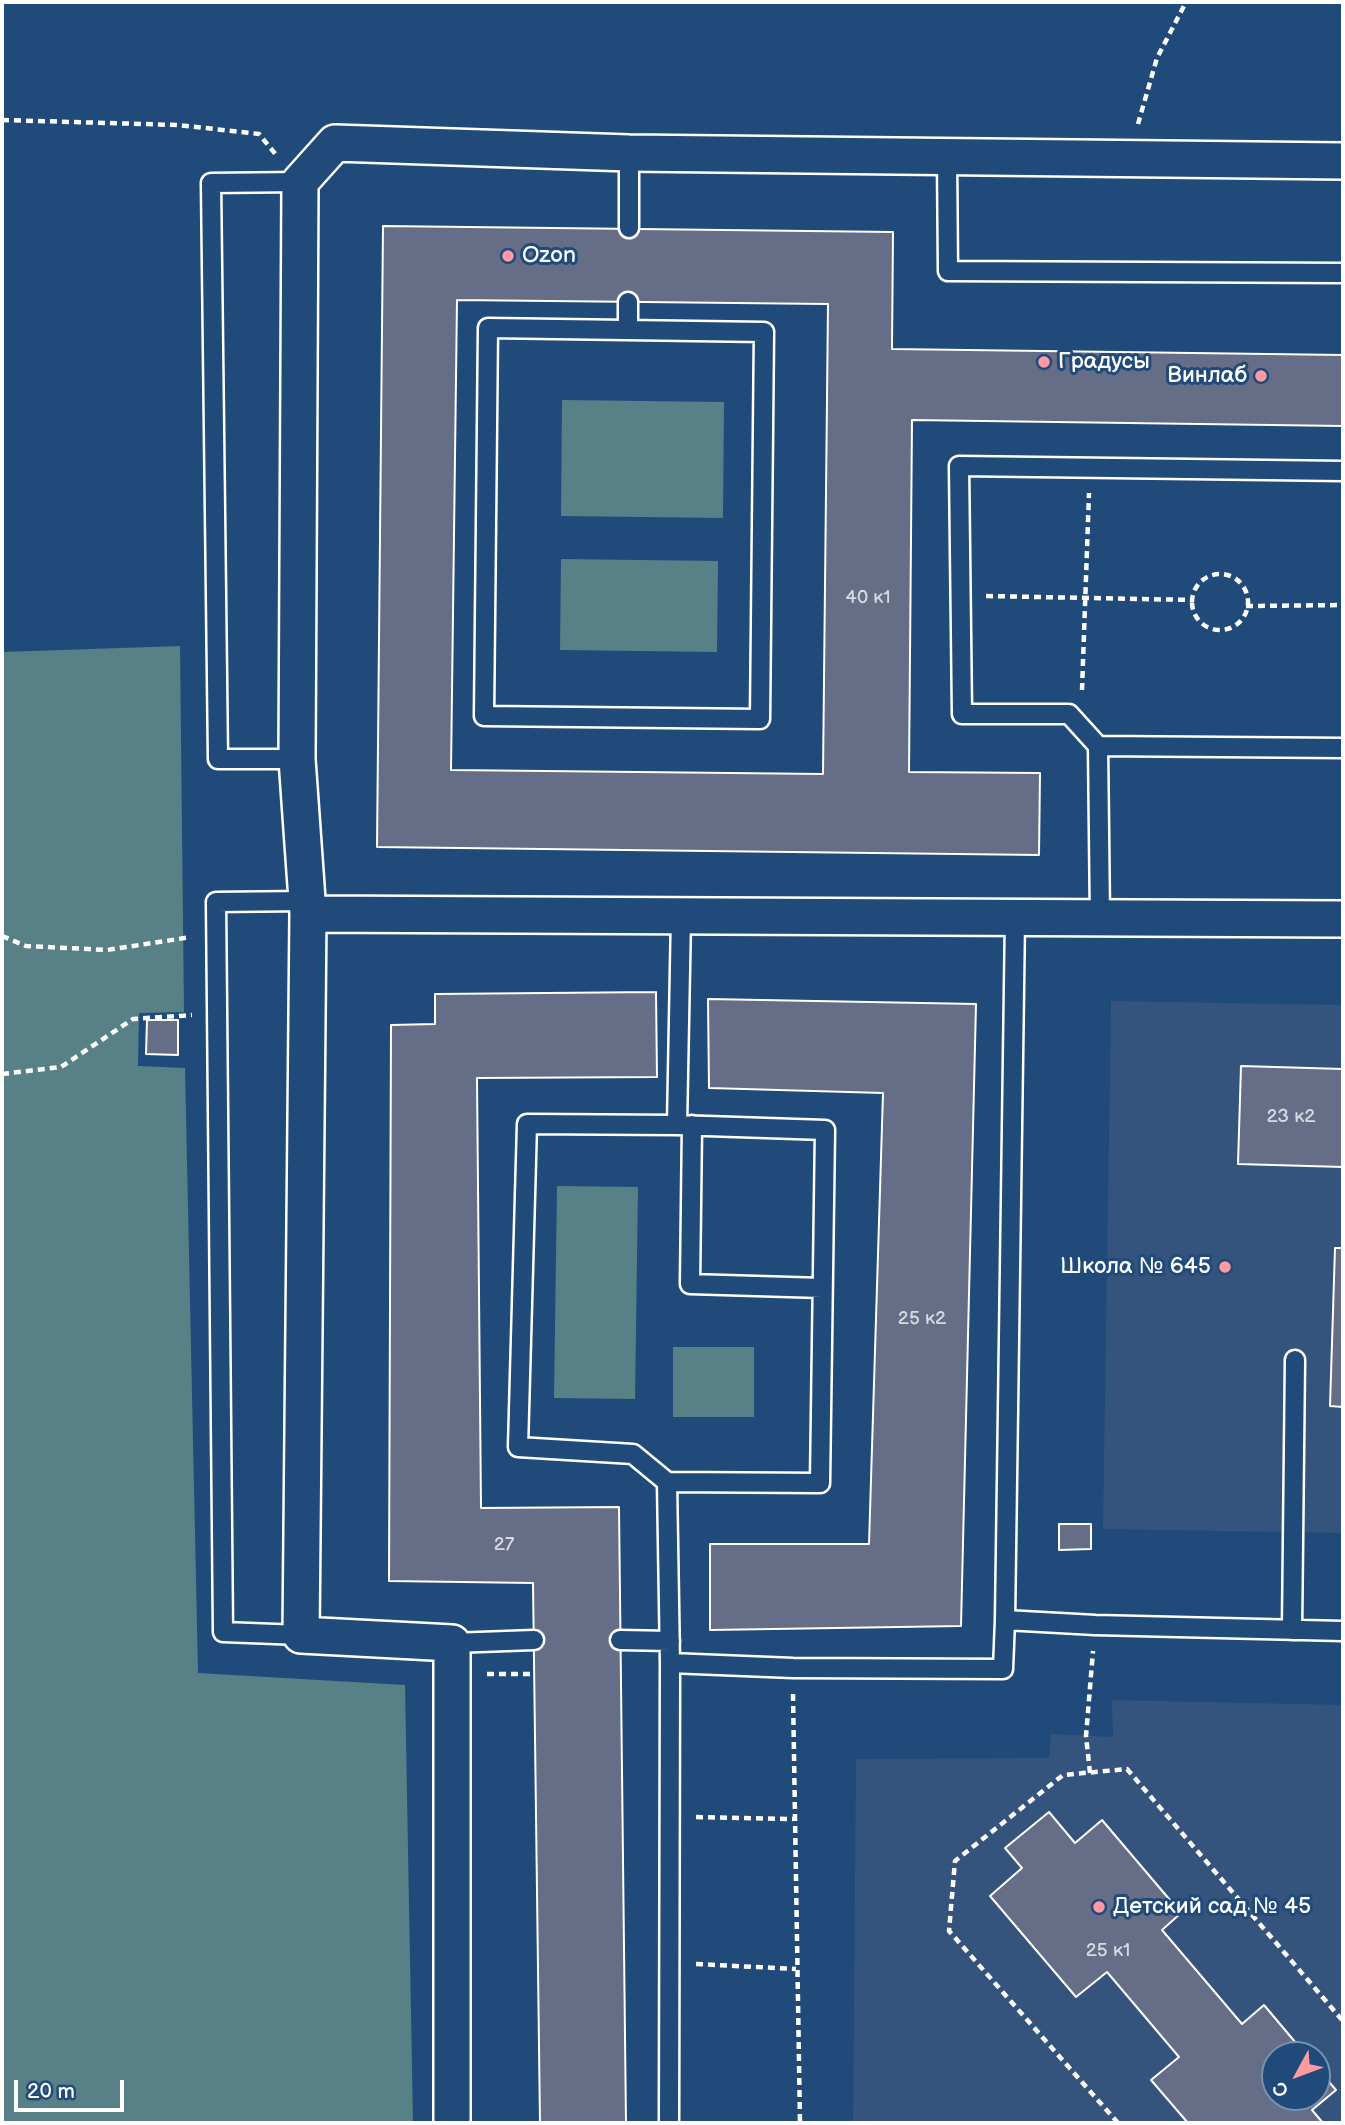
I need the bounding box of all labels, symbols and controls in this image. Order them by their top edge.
place label: Ozon [522,242,576,270]
marker: Ozon [500,248,516,264]
place label: Градусы [1058,348,1150,376]
marker: Градусы [1036,354,1052,370]
place label: Винлаб [1167,362,1247,390]
marker: Винлаб [1253,368,1269,384]
house number: 40 к1 [845,587,891,609]
house number: 23 к2 [1267,1106,1315,1128]
place label: Школа № 645 [1060,1253,1211,1281]
marker: Школа № 645 [1217,1259,1233,1275]
house number: 25 к2 [898,1308,946,1330]
house number: 27 [494,1534,514,1556]
place label: Детский сад № 45 [1113,1893,1311,1921]
marker: Детский сад № 45 [1091,1899,1107,1915]
house number: 25 к1 [1086,1940,1130,1962]
north arrow [1261,2041,1331,2111]
scale bar [18,2066,128,2110]
text: С [1268,2076,1294,2101]
text: 20 m [27,2079,75,2104]

